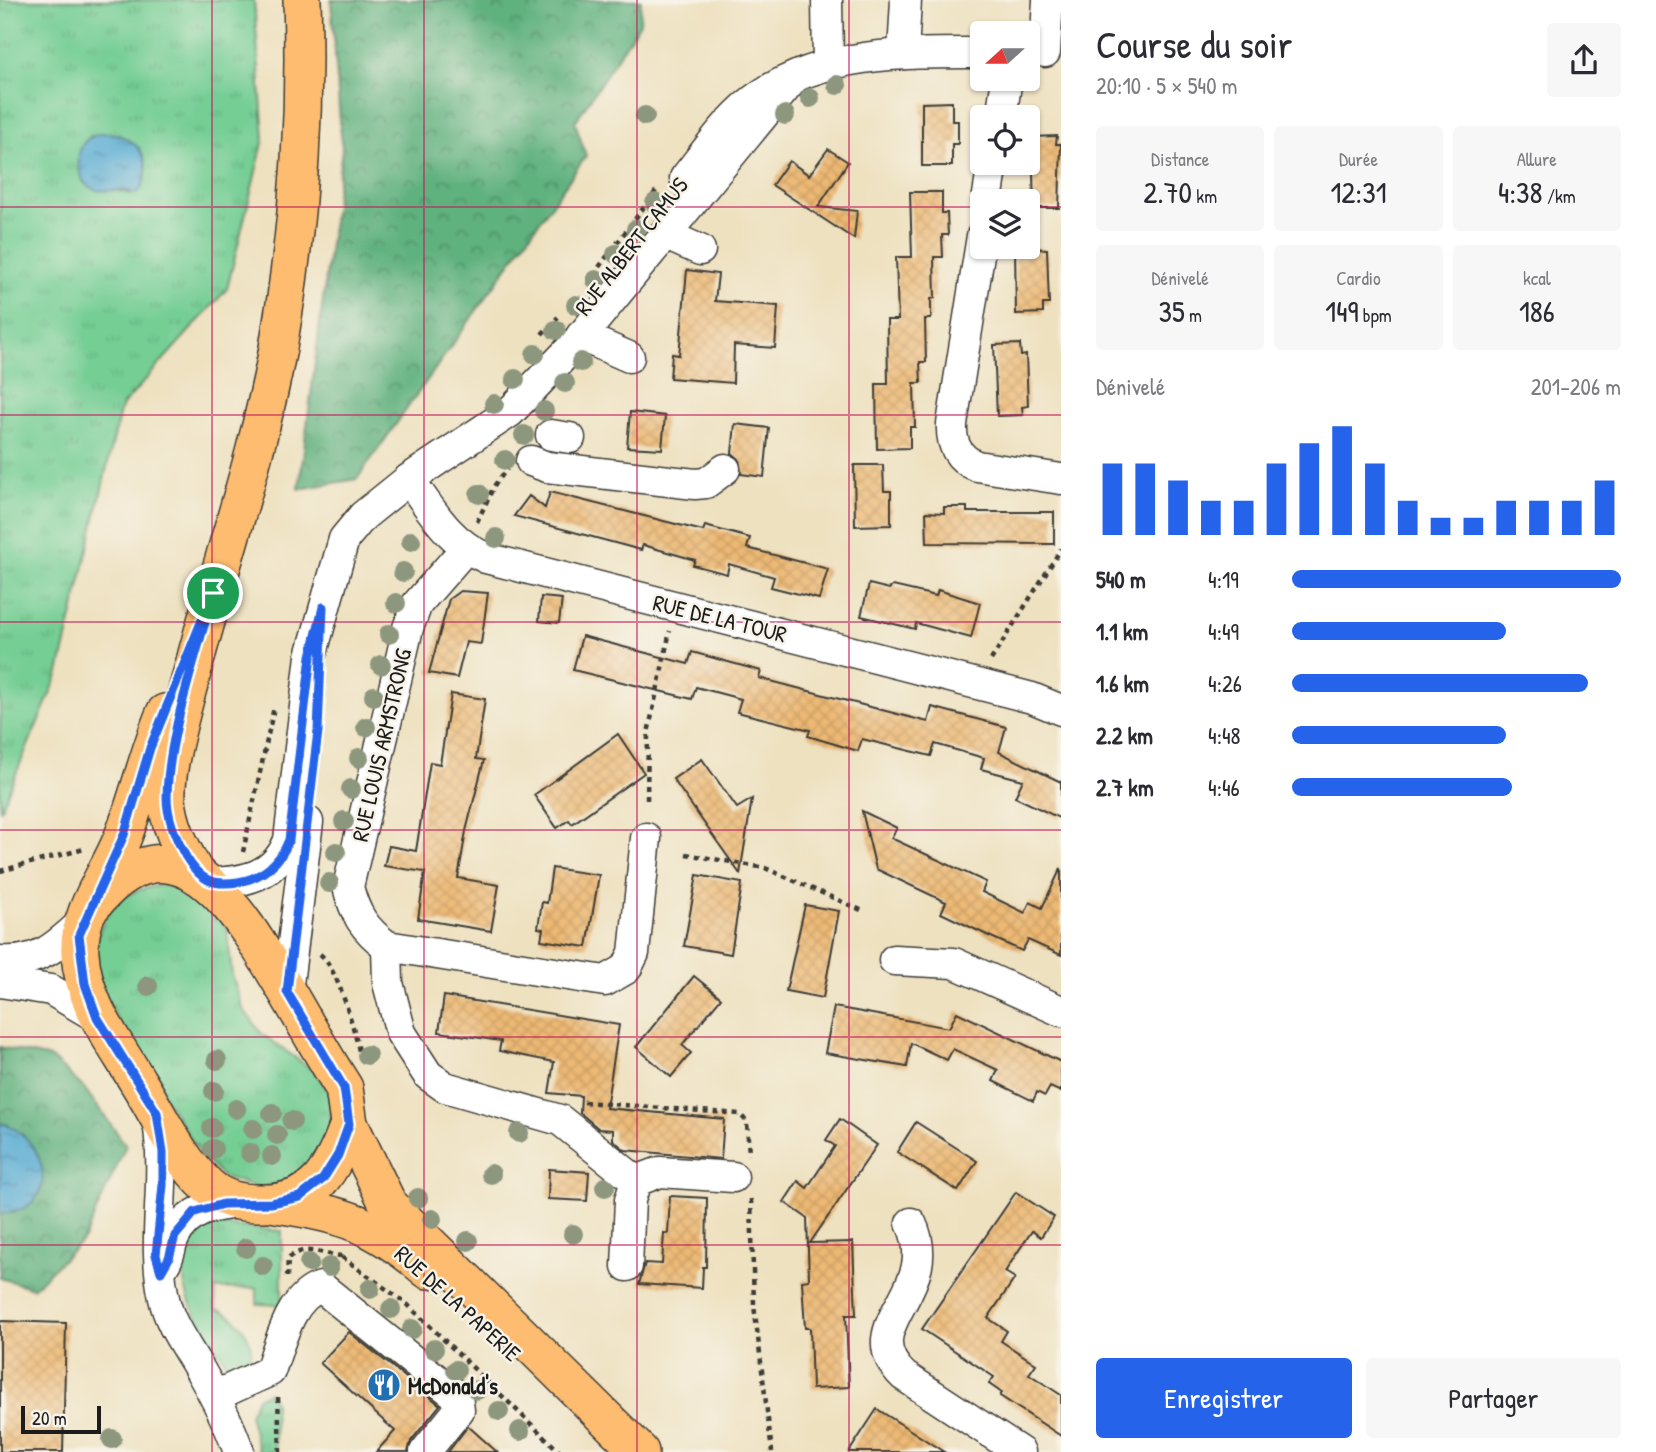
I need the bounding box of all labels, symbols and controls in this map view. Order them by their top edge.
text: Course du soir [1096,18,1292,70]
north arrow [970,21,1040,91]
map controls [970,21,1040,259]
button: share [1547,23,1621,97]
text: 20:10 · 5 × 540 m [1096,70,1237,101]
button: locate [970,105,1040,175]
text: Distance [1151,146,1209,172]
text: Durée [1339,146,1378,172]
text: Allure [1517,146,1557,172]
street label: RUE ALBERT CAMUS [567,170,695,321]
text: 2.70 [1143,172,1192,212]
text: 12:31 [1330,172,1387,212]
text: 4:38 [1498,172,1543,212]
text: km [1192,183,1217,209]
text: /km [1543,183,1576,209]
button: layers [970,189,1040,259]
text: Dénivelé [1152,265,1209,291]
text: Cardio [1336,265,1381,291]
text: kcal [1523,265,1551,291]
text: 35 [1158,291,1185,331]
text: 149 [1325,291,1358,331]
text: 186 [1519,291,1555,331]
text: m [1185,302,1202,328]
text: bpm [1358,302,1392,328]
text: Dénivelé [1096,371,1165,402]
text: 201–206 m [1531,371,1621,402]
pin [183,563,243,623]
text: 540 m [1096,564,1146,595]
text: 4:19 [1208,564,1239,595]
icon: arrive [194,574,232,612]
street label: RUE DE LA TOUR [650,586,790,650]
text: 1.1 km [1096,616,1148,647]
text: 4:49 [1208,616,1239,647]
street label: RUE LOUIS ARMSTRONG [344,646,418,844]
text: 1.6 km [1096,668,1149,699]
text: 4:26 [1208,668,1242,699]
text: 2.2 km [1096,720,1153,751]
text: 4:48 [1208,720,1241,751]
text: 2.7 km [1096,772,1154,803]
text: 4:46 [1208,772,1240,803]
street label: RUE DE LA PAPERIE [388,1238,528,1368]
button: Enregistrer [1096,1358,1352,1438]
button: Partager [1366,1358,1621,1438]
restaurant icon: McDonald's [365,1366,403,1404]
place label: McDonald's [408,1370,498,1401]
scale bar [21,1403,102,1435]
text: 20 m [32,1405,67,1431]

